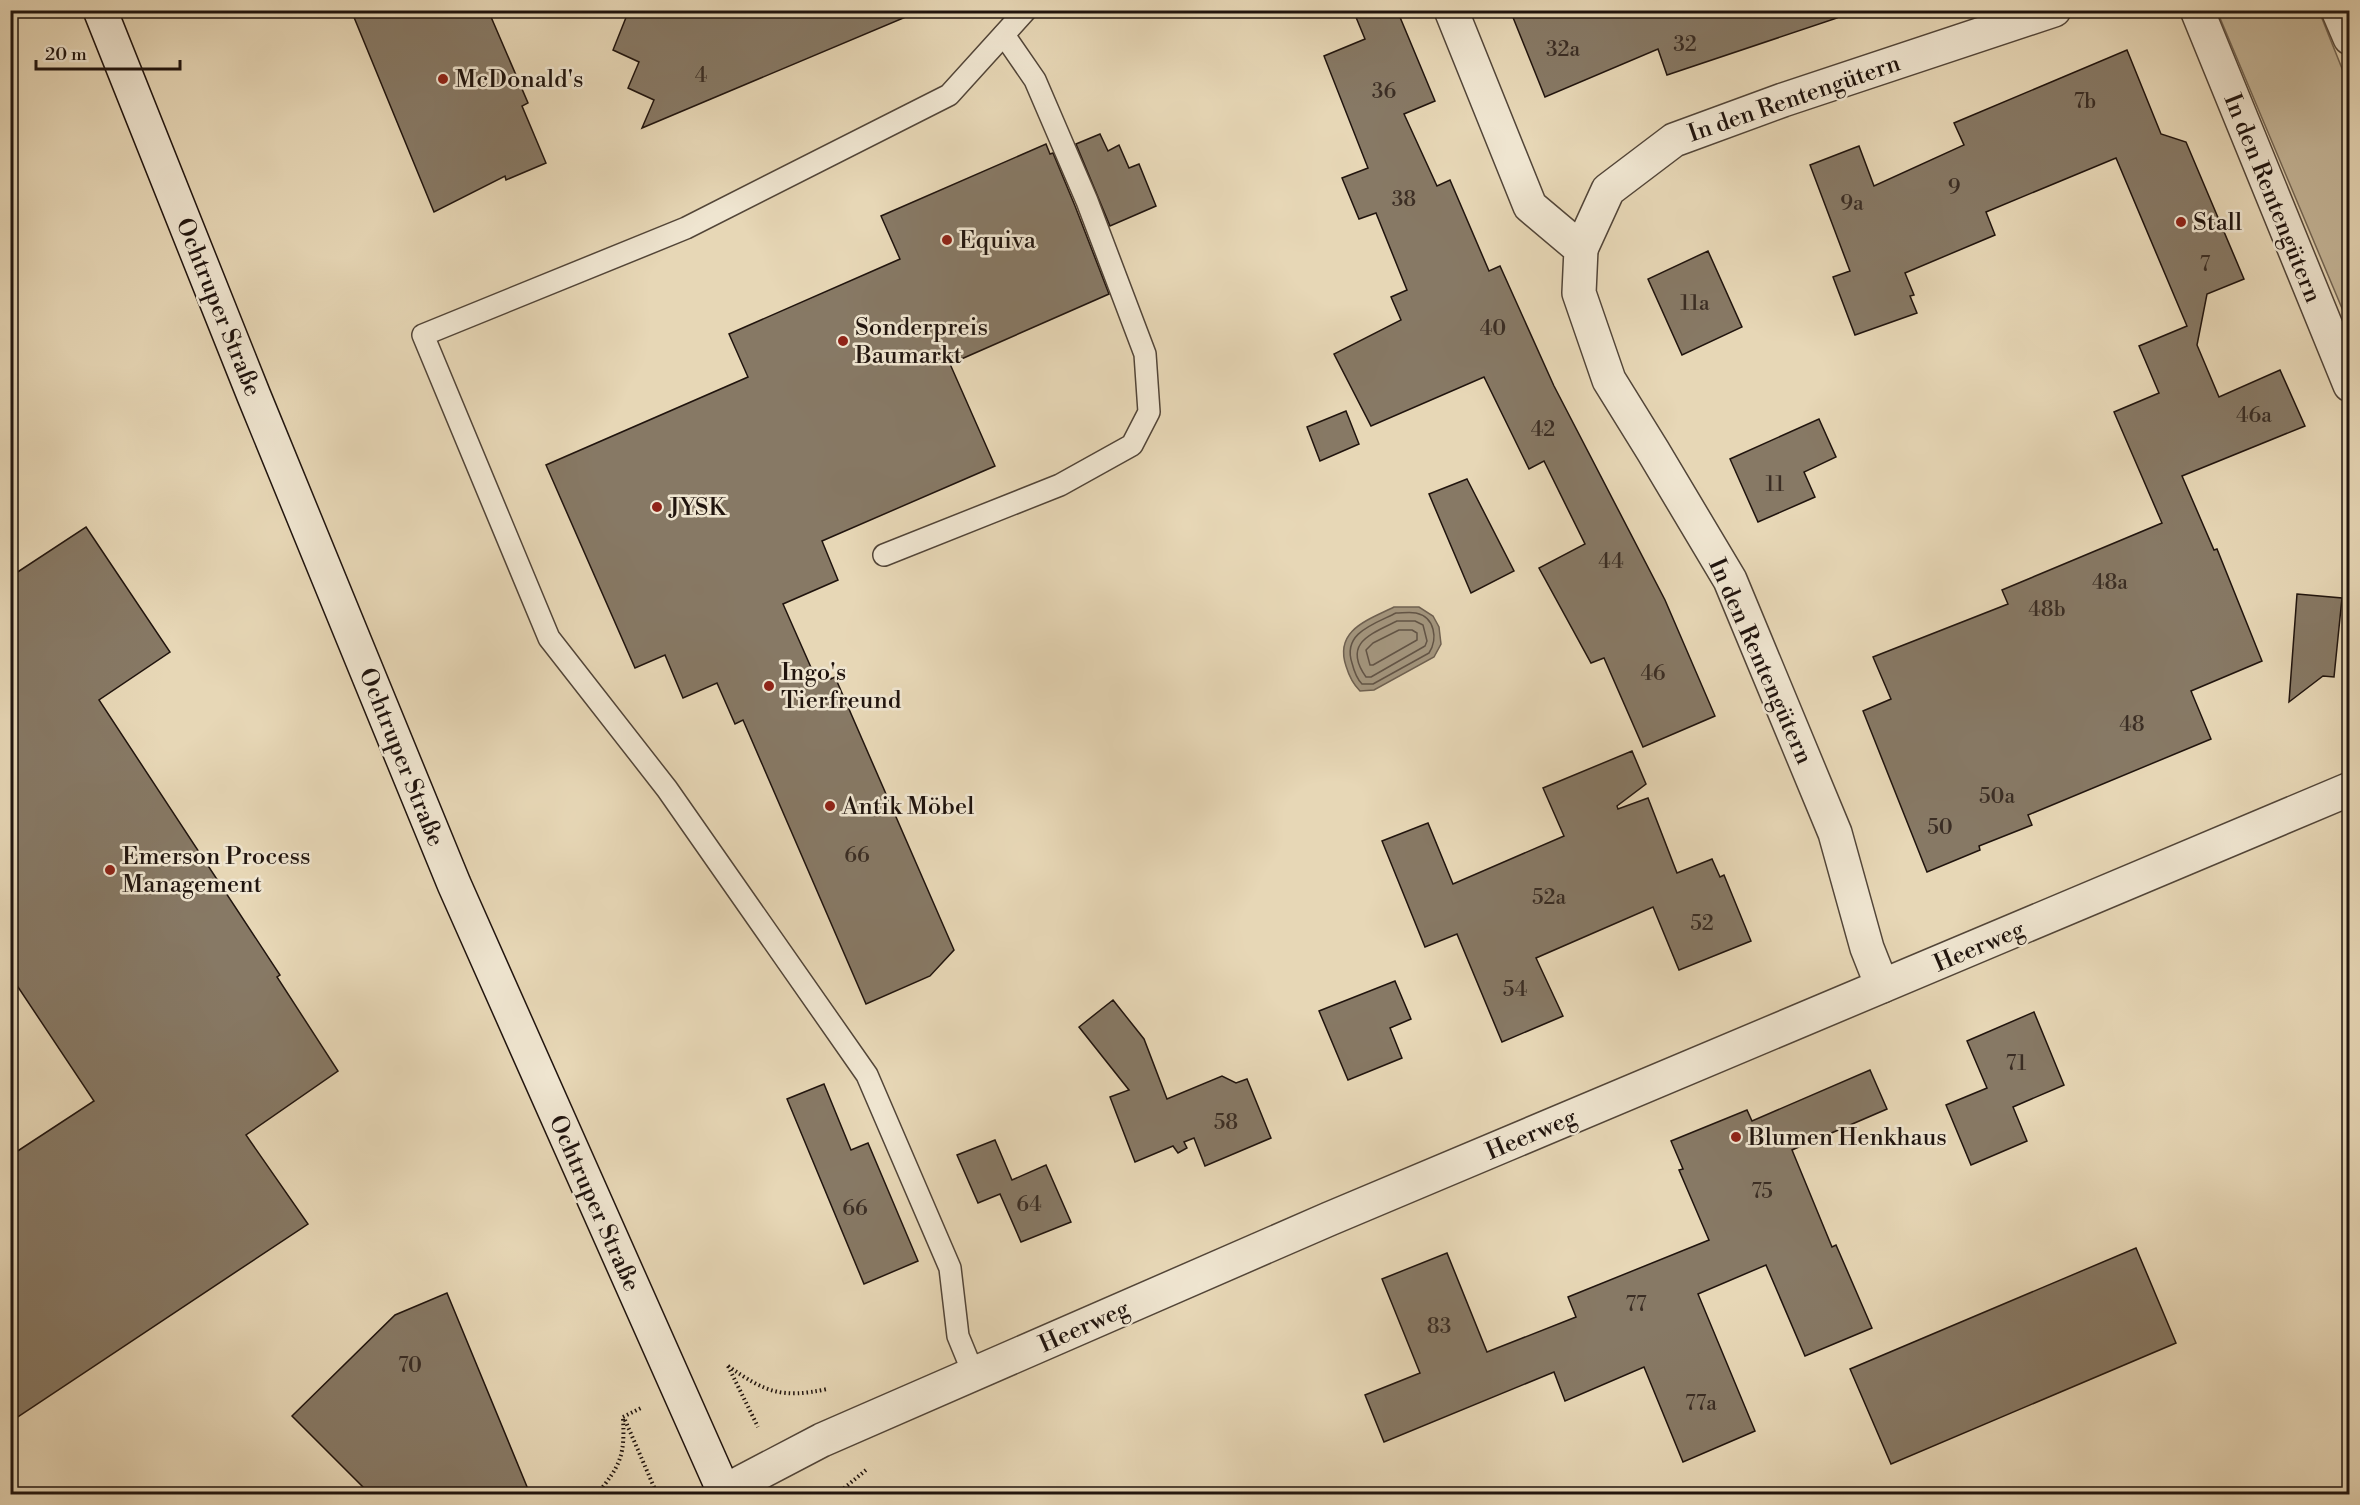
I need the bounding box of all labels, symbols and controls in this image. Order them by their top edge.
house number: 32 [1673,32,1697,58]
scale bar [36,33,180,71]
house number: 32a [1546,37,1580,63]
text: 20 m [45,43,87,66]
street label: In den Rentengütern [1684,49,1904,149]
house number: 4 [695,63,707,89]
place label: McDonald's [455,65,584,95]
marker: McDonald's [436,72,450,86]
house number: 36 [1372,79,1396,105]
house number: 7b [2074,89,2096,115]
street label: In den Rentengütern [2216,90,2328,307]
house number: 9 [1948,175,1960,201]
house number: 38 [1392,187,1416,213]
house number: 9a [1840,191,1864,217]
place label: Stall [2193,208,2242,238]
street label: Ochtruper Straße [169,214,268,401]
marker: Stall [2174,215,2188,229]
place label: Equiva [959,226,1037,256]
marker: Equiva [940,233,954,247]
house number: 7 [2200,252,2211,278]
house number: 11a [1680,291,1710,317]
place label: Sonderpreis Baumarkt [854,313,988,371]
house number: 40 [1480,316,1506,342]
marker: Sonderpreis Baumarkt [836,334,850,348]
house number: 46a [2236,403,2272,429]
house number: 42 [1531,417,1555,443]
house number: 11 [1766,472,1784,498]
place label: JYSK [668,493,728,523]
marker: JYSK [650,500,664,514]
house number: 44 [1598,549,1624,575]
street label: In den Rentengütern [1701,554,1819,769]
house number: 48a [2092,570,2128,596]
house number: 48b [2028,597,2066,623]
place label: Ingo's Tierfreund [781,658,902,716]
house number: 46 [1640,661,1666,687]
street label: Ochtruper Straße [352,664,451,851]
marker: Ingo's Tierfreund [762,679,776,693]
house number: 48 [2119,712,2145,738]
house number: 50a [1979,784,2015,810]
place label: Antik Möbel [841,792,974,822]
marker: Antik Möbel [823,799,837,813]
house number: 50 [1927,815,1953,841]
place label: Emerson Process Management [122,842,311,900]
house number: 66 [844,843,870,869]
marker: Emerson Process Management [103,863,117,877]
house number: 52a [1532,885,1566,911]
house number: 52 [1690,911,1714,937]
street label: Heerweg [1929,914,2030,979]
house number: 54 [1503,977,1527,1003]
house number: 71 [2006,1051,2026,1077]
street label: Heerweg [1481,1102,1582,1167]
house number: 58 [1214,1110,1238,1136]
street label: Ochtruper Straße [542,1111,646,1296]
place label: Blumen Henkhaus [1747,1123,1947,1153]
marker: Blumen Henkhaus [1729,1130,1743,1144]
house number: 75 [1751,1179,1773,1205]
house number: 64 [1016,1192,1042,1218]
house number: 66 [842,1196,868,1222]
house number: 77 [1625,1292,1647,1318]
street label: Heerweg [1035,1294,1135,1360]
house number: 83 [1427,1314,1451,1340]
house number: 70 [398,1353,422,1379]
house number: 77a [1685,1391,1717,1417]

